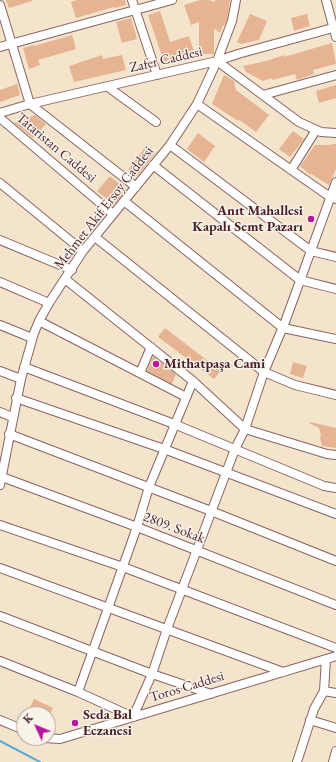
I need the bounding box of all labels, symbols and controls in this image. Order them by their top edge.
street label: Zafer Caddesi [128,43,204,77]
street label: Tataristan Caddesi [13,110,99,186]
street label: Mehmet Akif Ersoy Caddesi [51,143,157,273]
place label: Anıt Mahallesi Kapalı Semt Pazarı [192,203,303,236]
marker: Anıt Mahallesi Kapalı Semt Pazarı [306,214,316,224]
place label: Mithatpaşa Cami [164,356,265,372]
marker: Mithatpaşa Cami [151,359,161,369]
street label: 2809. Sokak [141,509,207,547]
street label: Toros Caddesi [148,668,226,706]
north arrow [16,706,56,746]
place label: Seda Bal Eczanesi [83,707,132,740]
text: K [20,710,36,726]
marker: Seda Bal Eczanesi [70,718,80,728]

